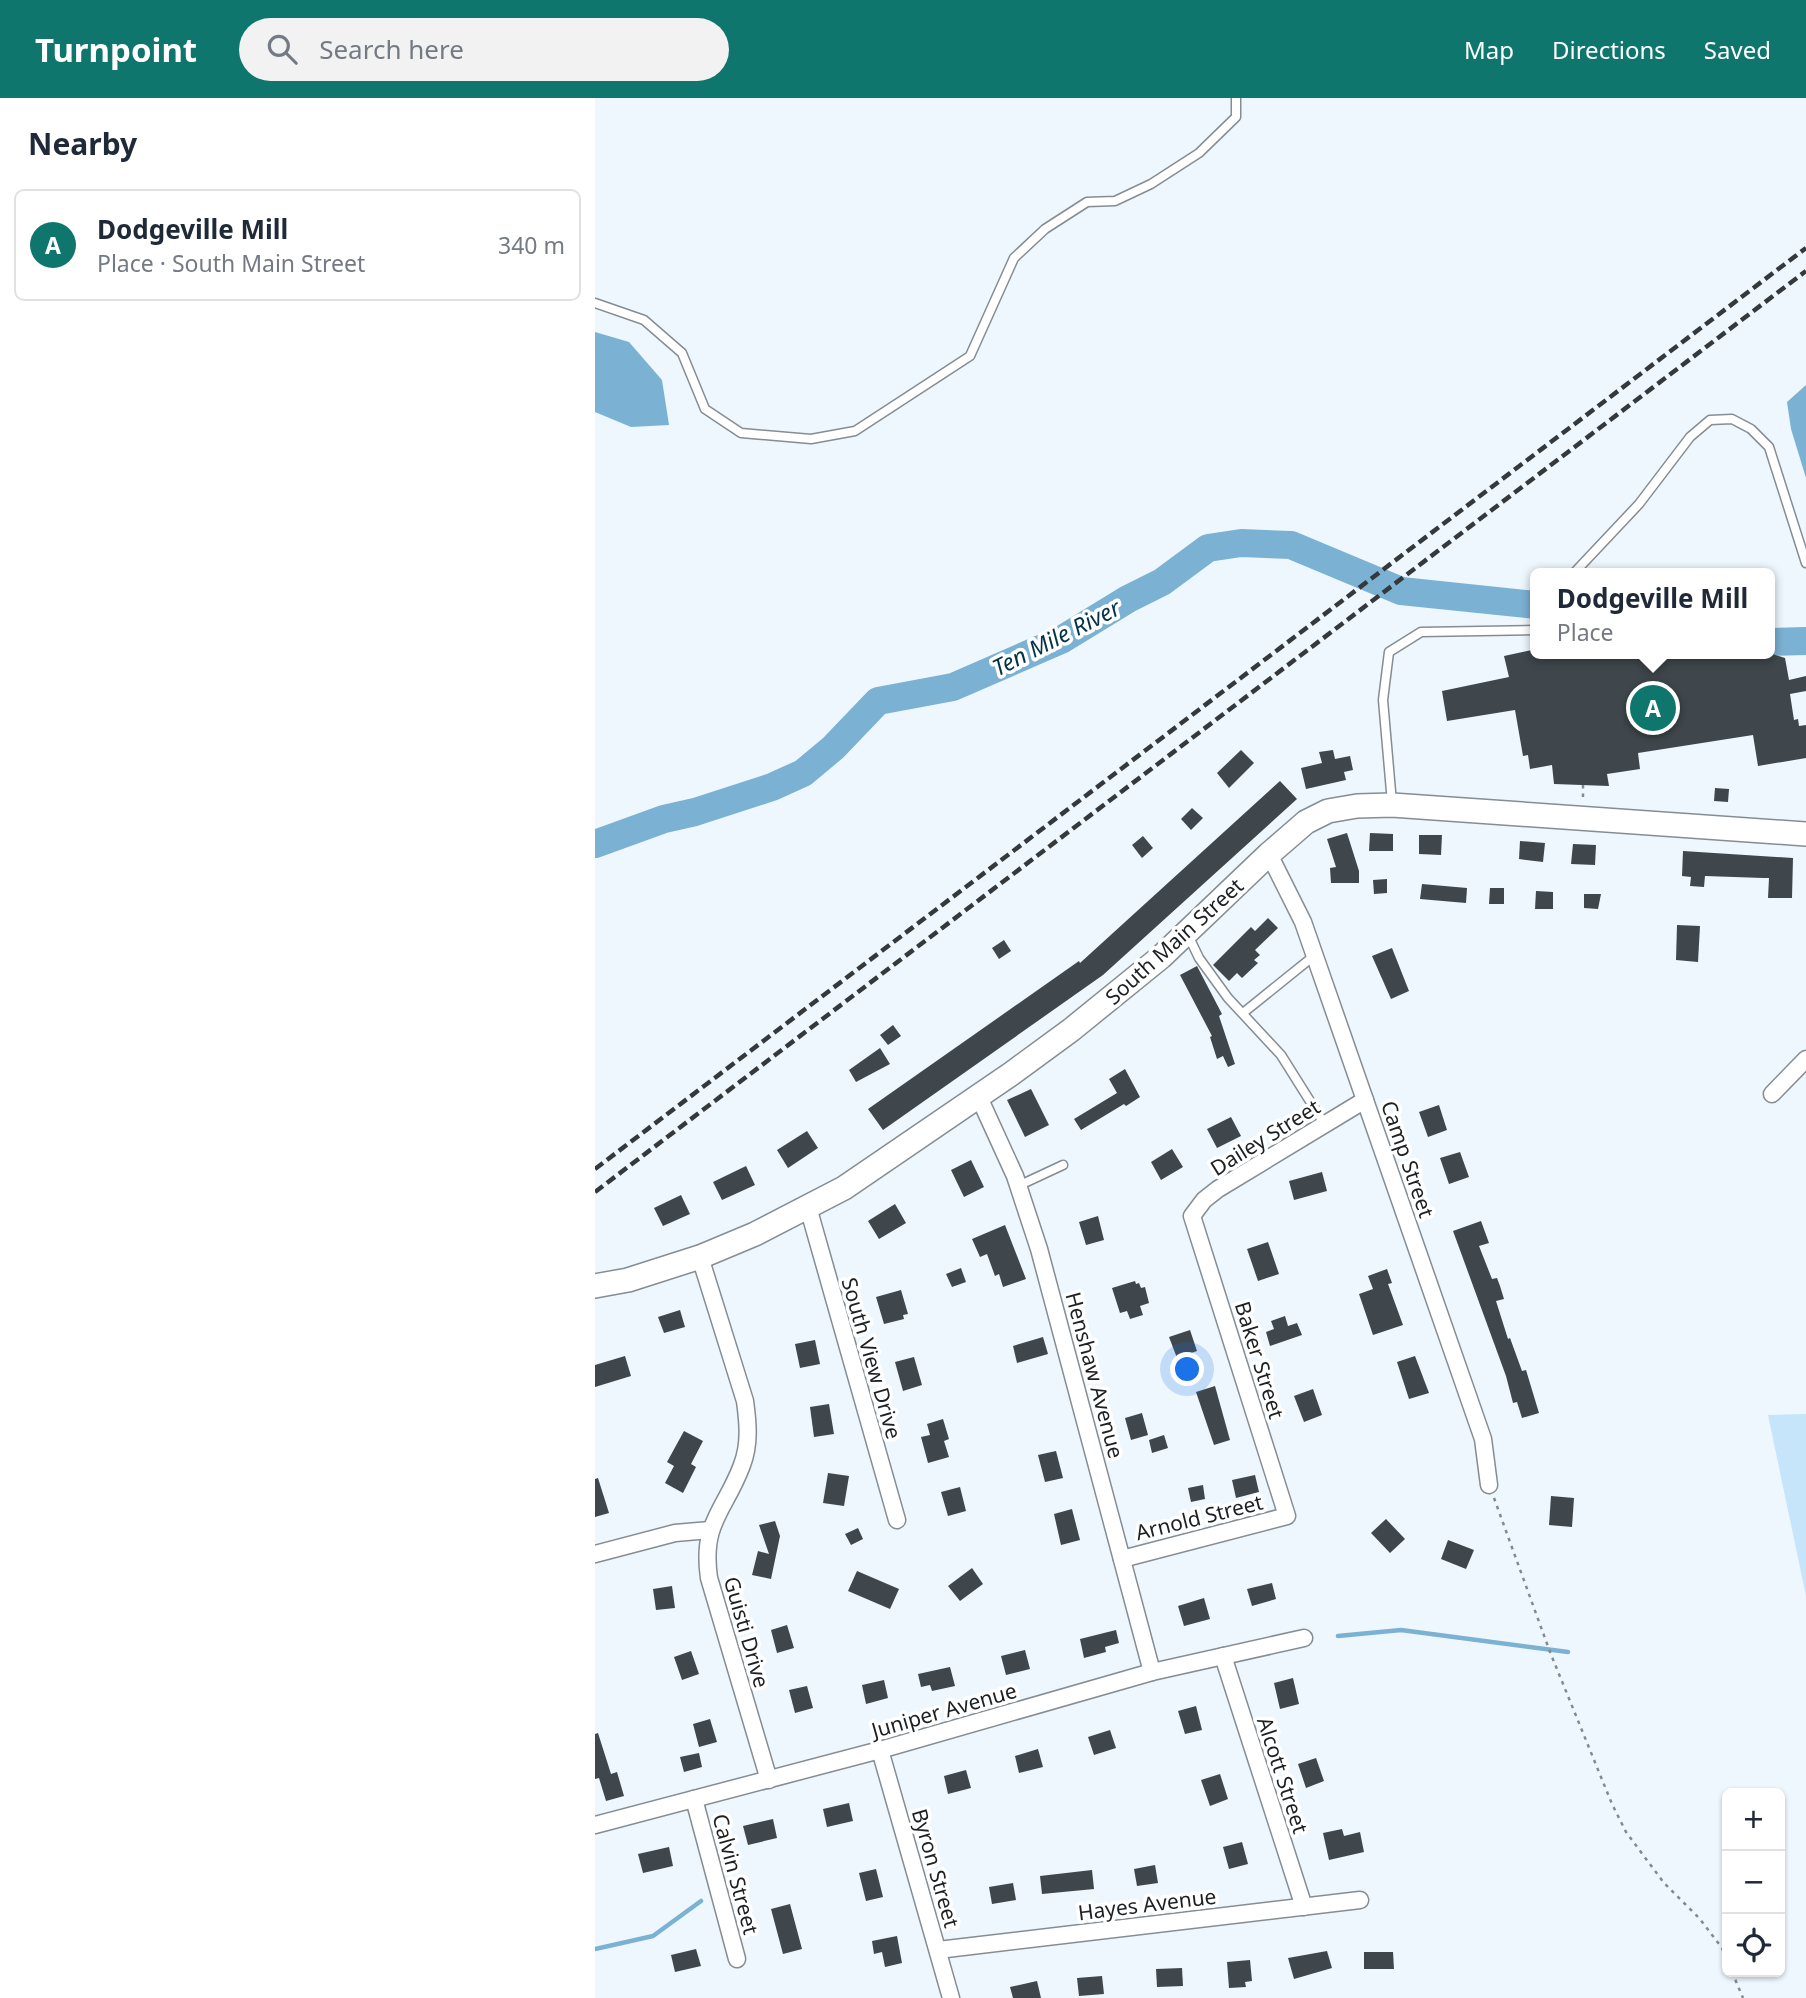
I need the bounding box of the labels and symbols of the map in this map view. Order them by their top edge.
water label: Ten Mile River [986,591,1126,683]
pin: A [1630,682,1676,734]
street label: South Main Street [1099,871,1249,1010]
street label: Dailey Street [1205,1092,1325,1182]
street label: Camp Street [1375,1097,1441,1221]
street label: South View Drive [836,1274,908,1442]
street label: Henshaw Avenue [1059,1289,1131,1461]
street label: Baker Street [1229,1298,1291,1422]
your location [1170,1352,1204,1386]
street label: Arnold Street [1132,1488,1266,1546]
street label: Guisti Drive [718,1573,776,1691]
street label: Juniper Avenue [866,1676,1020,1745]
street label: Alcott Street [1251,1713,1315,1837]
street label: Byron Street [906,1805,966,1931]
street label: Calvin Street [706,1811,766,1938]
street label: Hayes Avenue [1076,1882,1218,1926]

